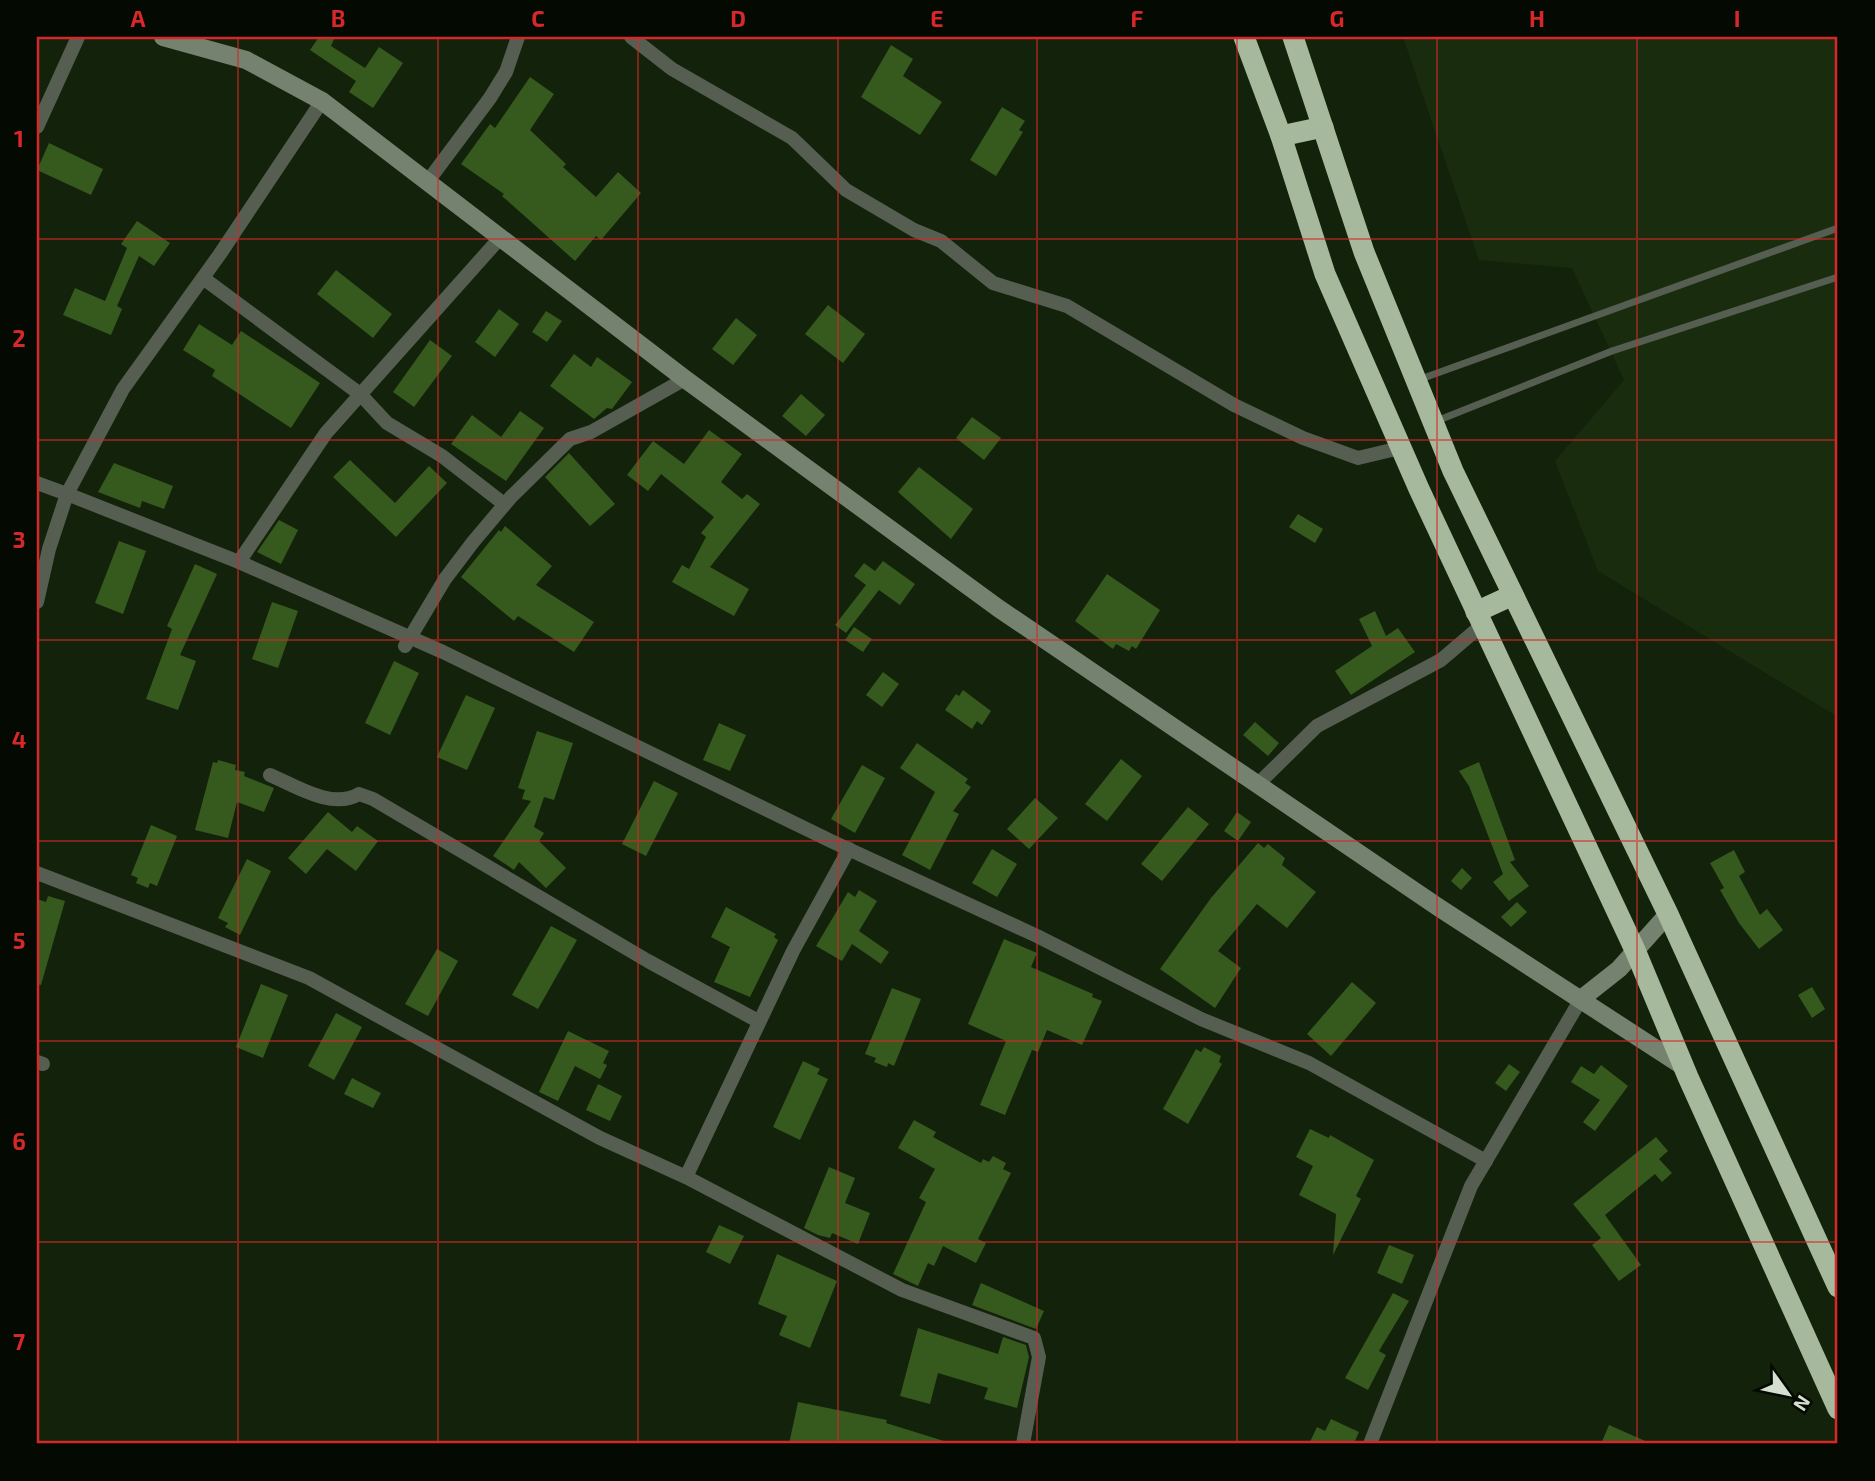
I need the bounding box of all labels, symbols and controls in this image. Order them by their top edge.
text: A [130,4,146,32]
text: B [331,4,345,32]
text: C [531,4,545,32]
text: D [730,4,746,32]
text: E [930,4,944,32]
text: F [1131,4,1144,32]
text: G [1330,4,1344,32]
text: H [1529,4,1545,32]
text: I [1734,4,1740,32]
text: 1 [14,124,24,152]
text: 2 [12,324,26,352]
text: 3 [12,525,26,553]
text: 4 [12,725,26,753]
text: 5 [13,926,25,954]
text: 6 [12,1127,26,1155]
text: 7 [13,1327,25,1355]
north arrow [1752,1358,1822,1428]
text: N [1789,1392,1816,1416]

